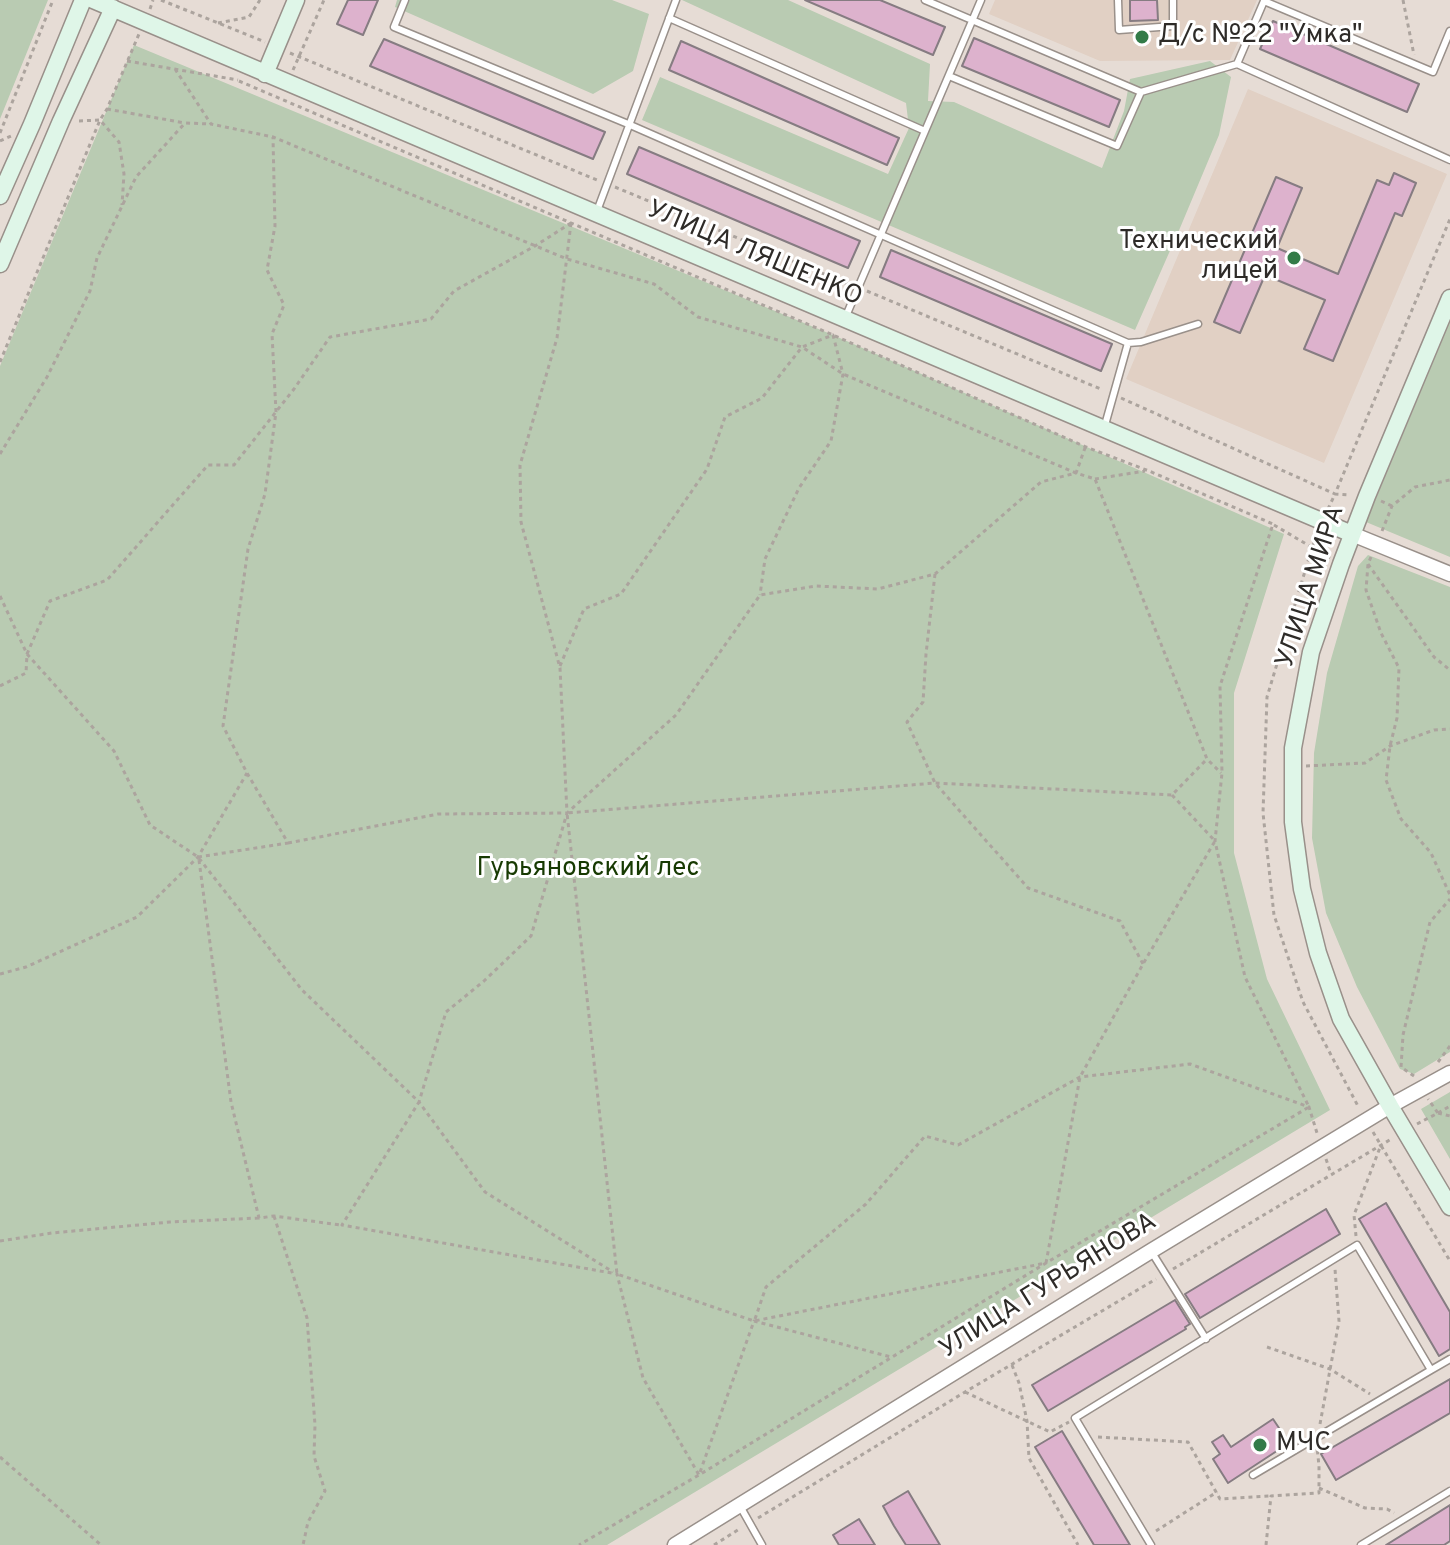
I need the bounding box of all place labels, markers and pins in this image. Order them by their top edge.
place label: Д/с №22 "Умка" [1158,21,1362,53]
marker: Д/с №22 "Умка" [1133,28,1151,46]
place label: Технический лицей [1119,227,1278,288]
marker: Технический лицей [1285,249,1303,267]
place label: МЧС [1276,1429,1331,1461]
marker: МЧС [1251,1436,1269,1454]

